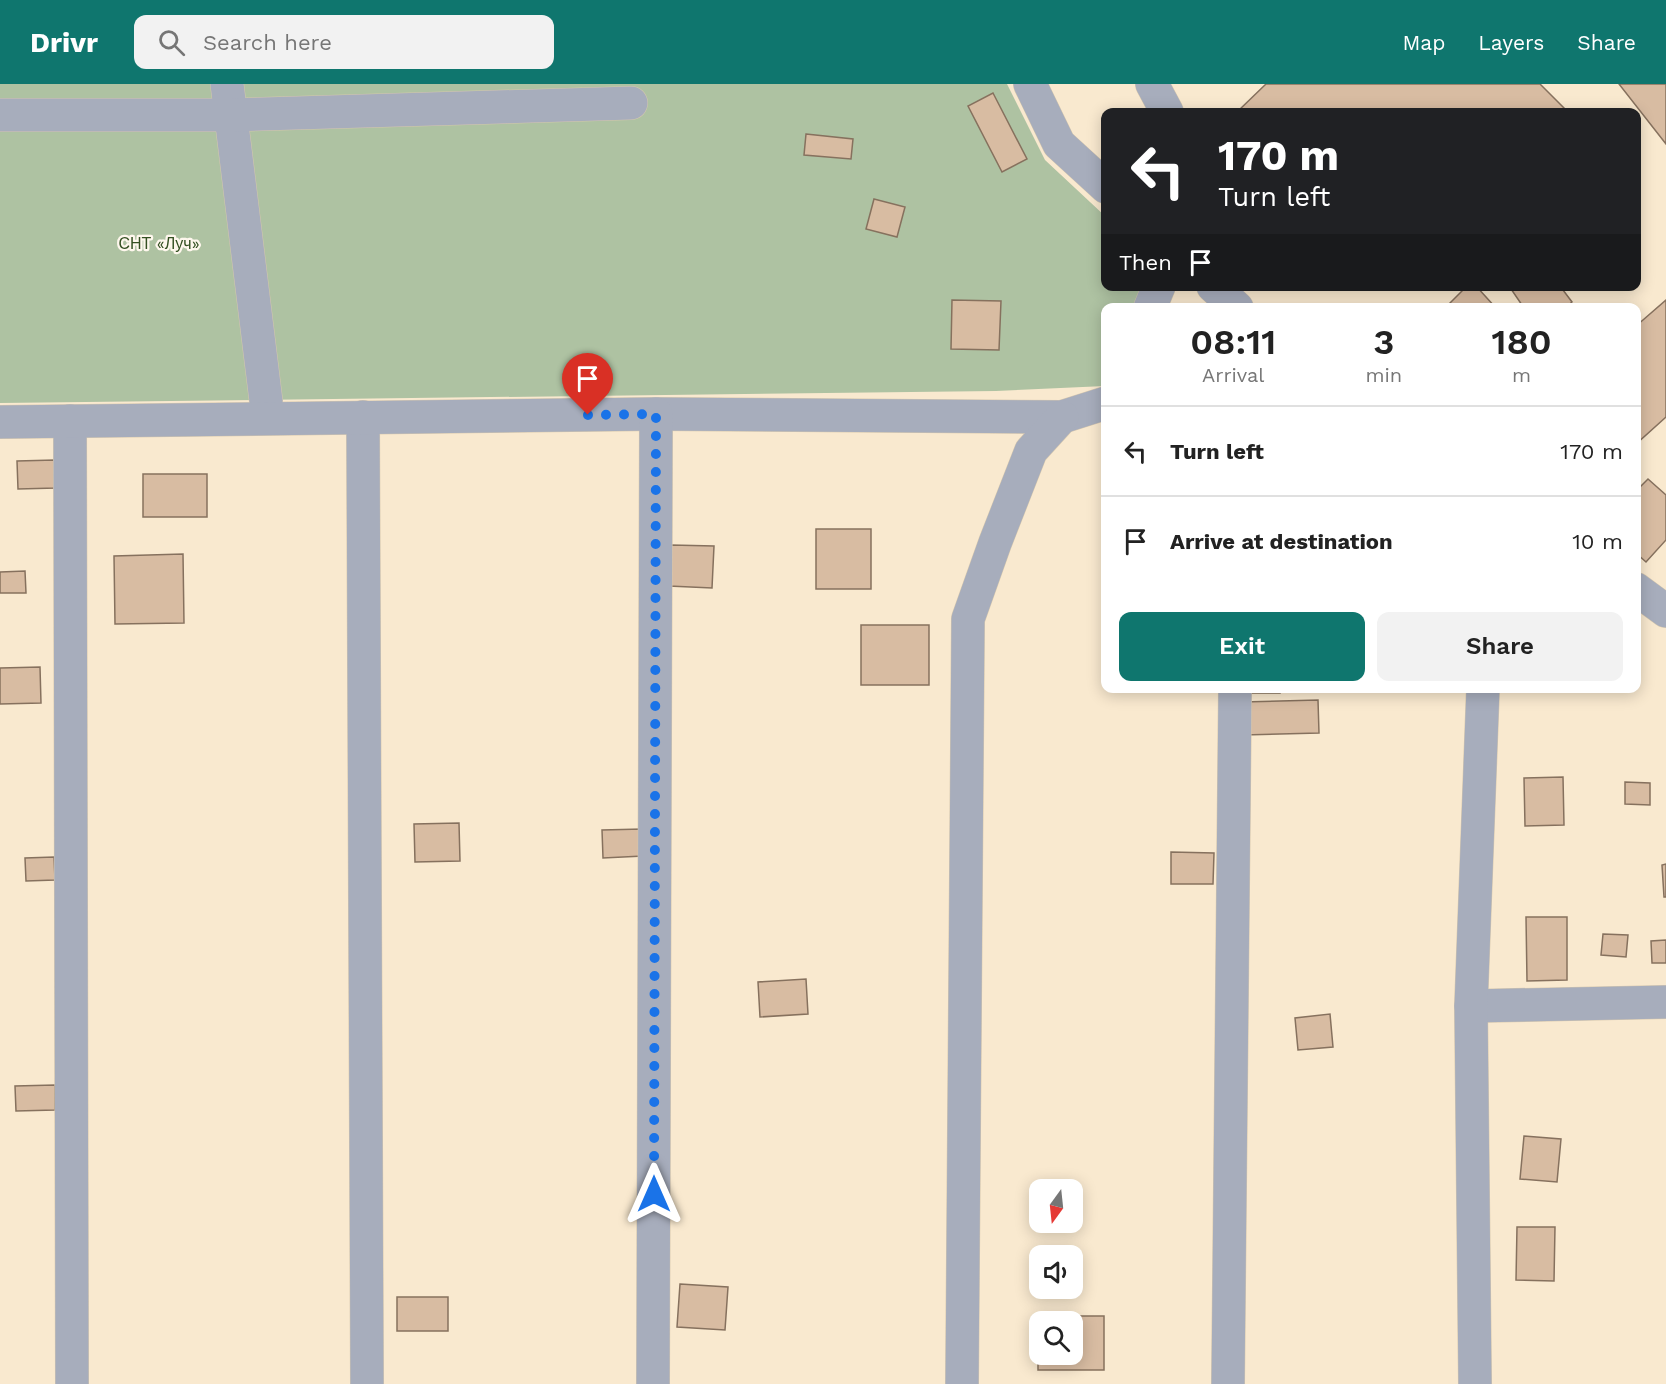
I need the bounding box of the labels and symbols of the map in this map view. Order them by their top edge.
park label: СНТ «Луч» [118,234,200,253]
pin [562,353,613,415]
position arrow [622,1162,686,1226]
north arrow [1029,1179,1083,1233]

